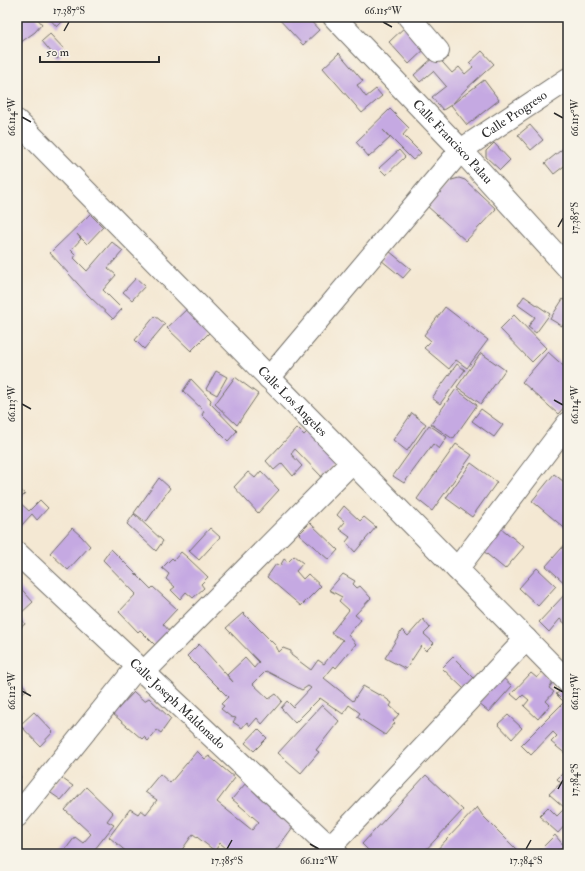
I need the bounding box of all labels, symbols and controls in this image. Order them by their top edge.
text: 17.387°S [53,5,85,17]
text: 66.115°W [364,5,402,17]
scale bar [40,38,159,64]
text: 50 m [46,45,70,60]
street label: Calle Progreso [478,87,550,142]
street label: Calle Francisco Palau [409,96,496,187]
text: 66.114°W [6,97,18,136]
text: 66.115°W [569,99,581,137]
text: 17.385°S [569,202,581,234]
street label: Calle Los Angeles [254,363,331,440]
text: 66.113°W [6,385,18,422]
text: 66.114°W [569,385,581,424]
street label: Calle Joseph Maldonado [126,655,228,753]
text: 66.112°W [6,671,18,710]
text: 66.113°W [569,673,581,710]
text: 17.384°S [569,764,581,796]
text: 17.385°S [211,855,243,867]
text: 66.112°W [300,855,339,867]
text: 17.384°S [510,855,542,867]

